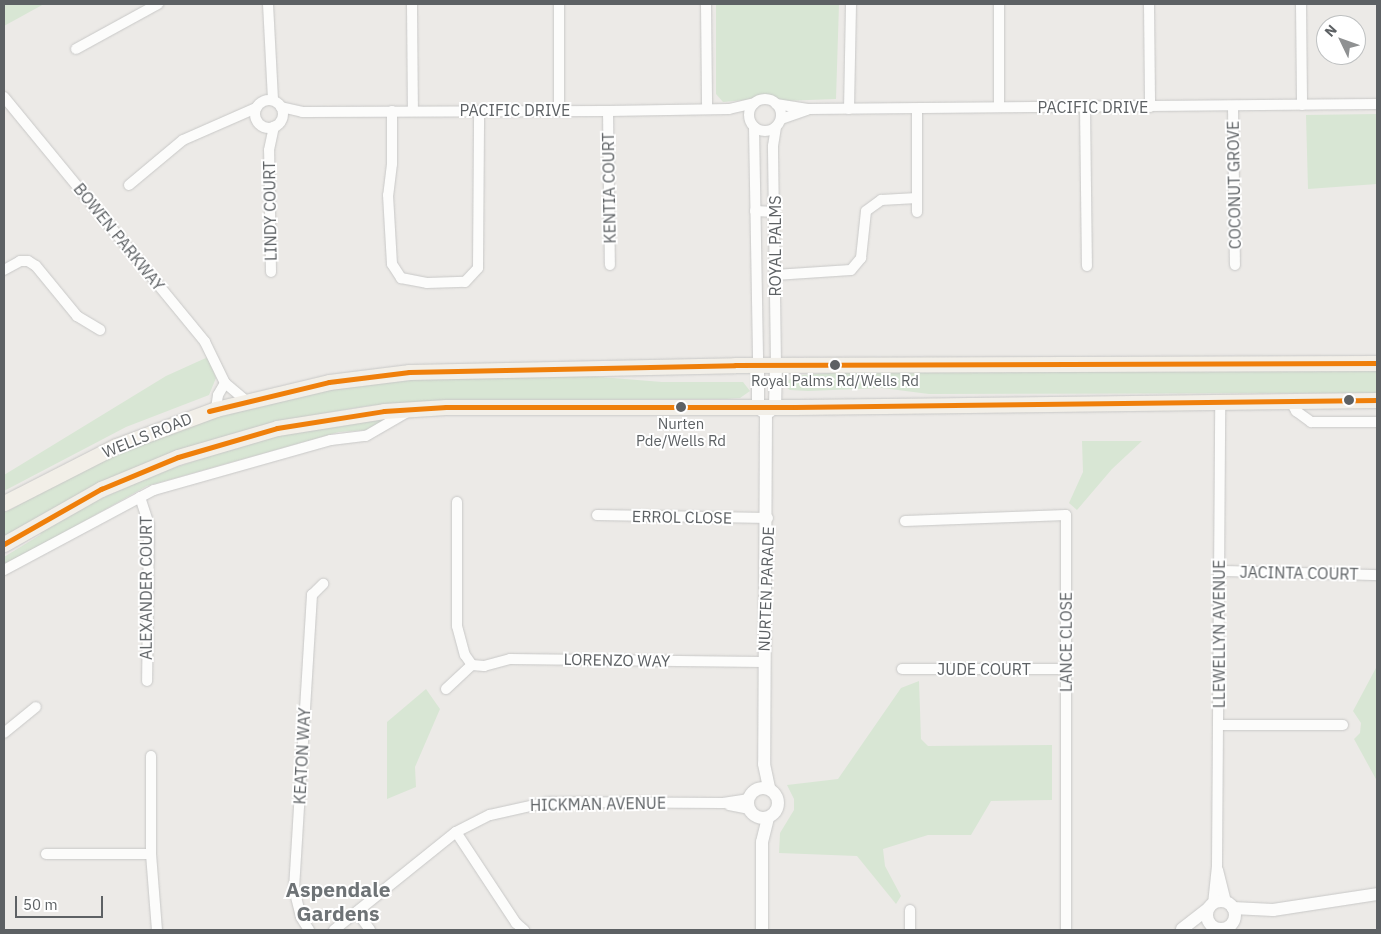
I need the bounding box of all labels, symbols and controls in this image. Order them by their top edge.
north arrow [1316,15,1366,65]
text: N [1321,21,1341,40]
street label: PACIFIC DRIVE [1038,97,1148,117]
street label: PACIFIC DRIVE [460,100,570,120]
street label: COCONUT GROVE [1223,121,1245,249]
street label: KENTIA COURT [598,132,620,244]
street label: LINDY COURT [260,161,280,261]
street label: BOWEN PARKWAY [70,179,168,295]
street label: ROYAL PALMS [765,195,785,297]
marker: Royal Palms Rd/Wells Rd [830,360,840,370]
place label: Royal Palms Rd/Wells Rd [751,372,919,390]
unlabelled marker [1344,395,1354,405]
marker: Nurten Pde/Wells Rd [676,402,686,412]
street label: WELLS ROAD [99,408,195,462]
place label: Nurten Pde/Wells Rd [636,414,726,449]
street label: ERROL CLOSE [632,507,732,527]
street label: ALEXANDER COURT [136,516,156,660]
street label: NURTEN PARADE [754,526,778,652]
street label: LLEWELLYN AVENUE [1209,560,1229,708]
street label: JACINTA COURT [1239,562,1359,584]
street label: LANCE CLOSE [1056,592,1076,692]
street label: LORENZO WAY [563,649,671,671]
street label: JUDE COURT [937,659,1031,679]
street label: KEATON WAY [290,707,314,805]
street label: HICKMAN AVENUE [530,793,666,815]
district label: Aspendale Gardens [286,876,390,926]
scale bar [18,886,105,918]
text: 50 m [23,895,58,914]

